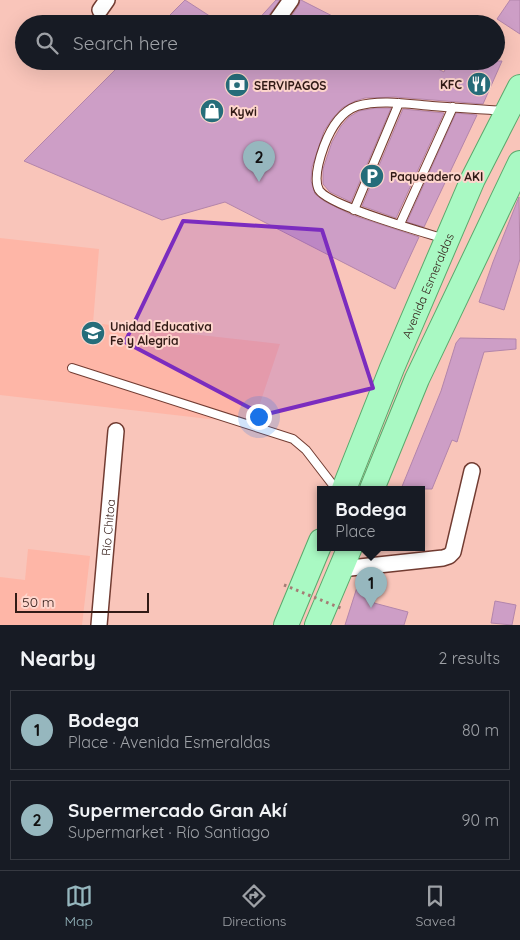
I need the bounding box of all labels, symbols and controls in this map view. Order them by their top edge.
search box [15,15,505,70]
icon: search [33,29,61,57]
text: Search here [73,31,178,55]
restaurant icon: KFC [466,71,492,97]
bank icon: SERVIPAGOS [224,72,250,98]
place label: KFC [440,77,462,92]
place label: SERVIPAGOS [254,78,327,93]
shop icon: Kywi [199,98,225,124]
place label: Kywi [230,104,257,119]
pin: 2 [243,141,275,182]
parking icon: Paqueadero AKI [359,163,385,189]
place label: Paqueadero AKI [390,169,483,184]
street label: Avenida Esmeraldas [398,230,457,340]
place label: Unidad Educativa Fe y Alegria [110,319,212,348]
school or university icon: Unidad Educativa Fe y Alegria [80,320,106,346]
your location [246,404,272,430]
popup [317,486,425,551]
text: Bodega [335,497,407,521]
street label: Río Chitoa [98,498,118,556]
text: Place [335,521,376,541]
pin: 1 [355,567,387,608]
scale bar [15,590,149,613]
text: 50 m [22,593,55,611]
text: Nearby [20,645,96,671]
text: 2 results [438,648,500,668]
text: Bodega [68,708,139,732]
text: 1 [34,720,40,740]
text: 80 m [462,720,499,740]
text: Place · Avenida Esmeraldas [68,732,270,752]
text: Supermercado Gran Akí [68,798,287,822]
text: 2 [32,810,42,830]
text: 90 m [462,810,499,830]
text: Supermarket · Río Santiago [68,822,270,842]
tab: Map [65,882,93,930]
tab: Directions [222,882,286,930]
tab: Saved [415,882,455,930]

